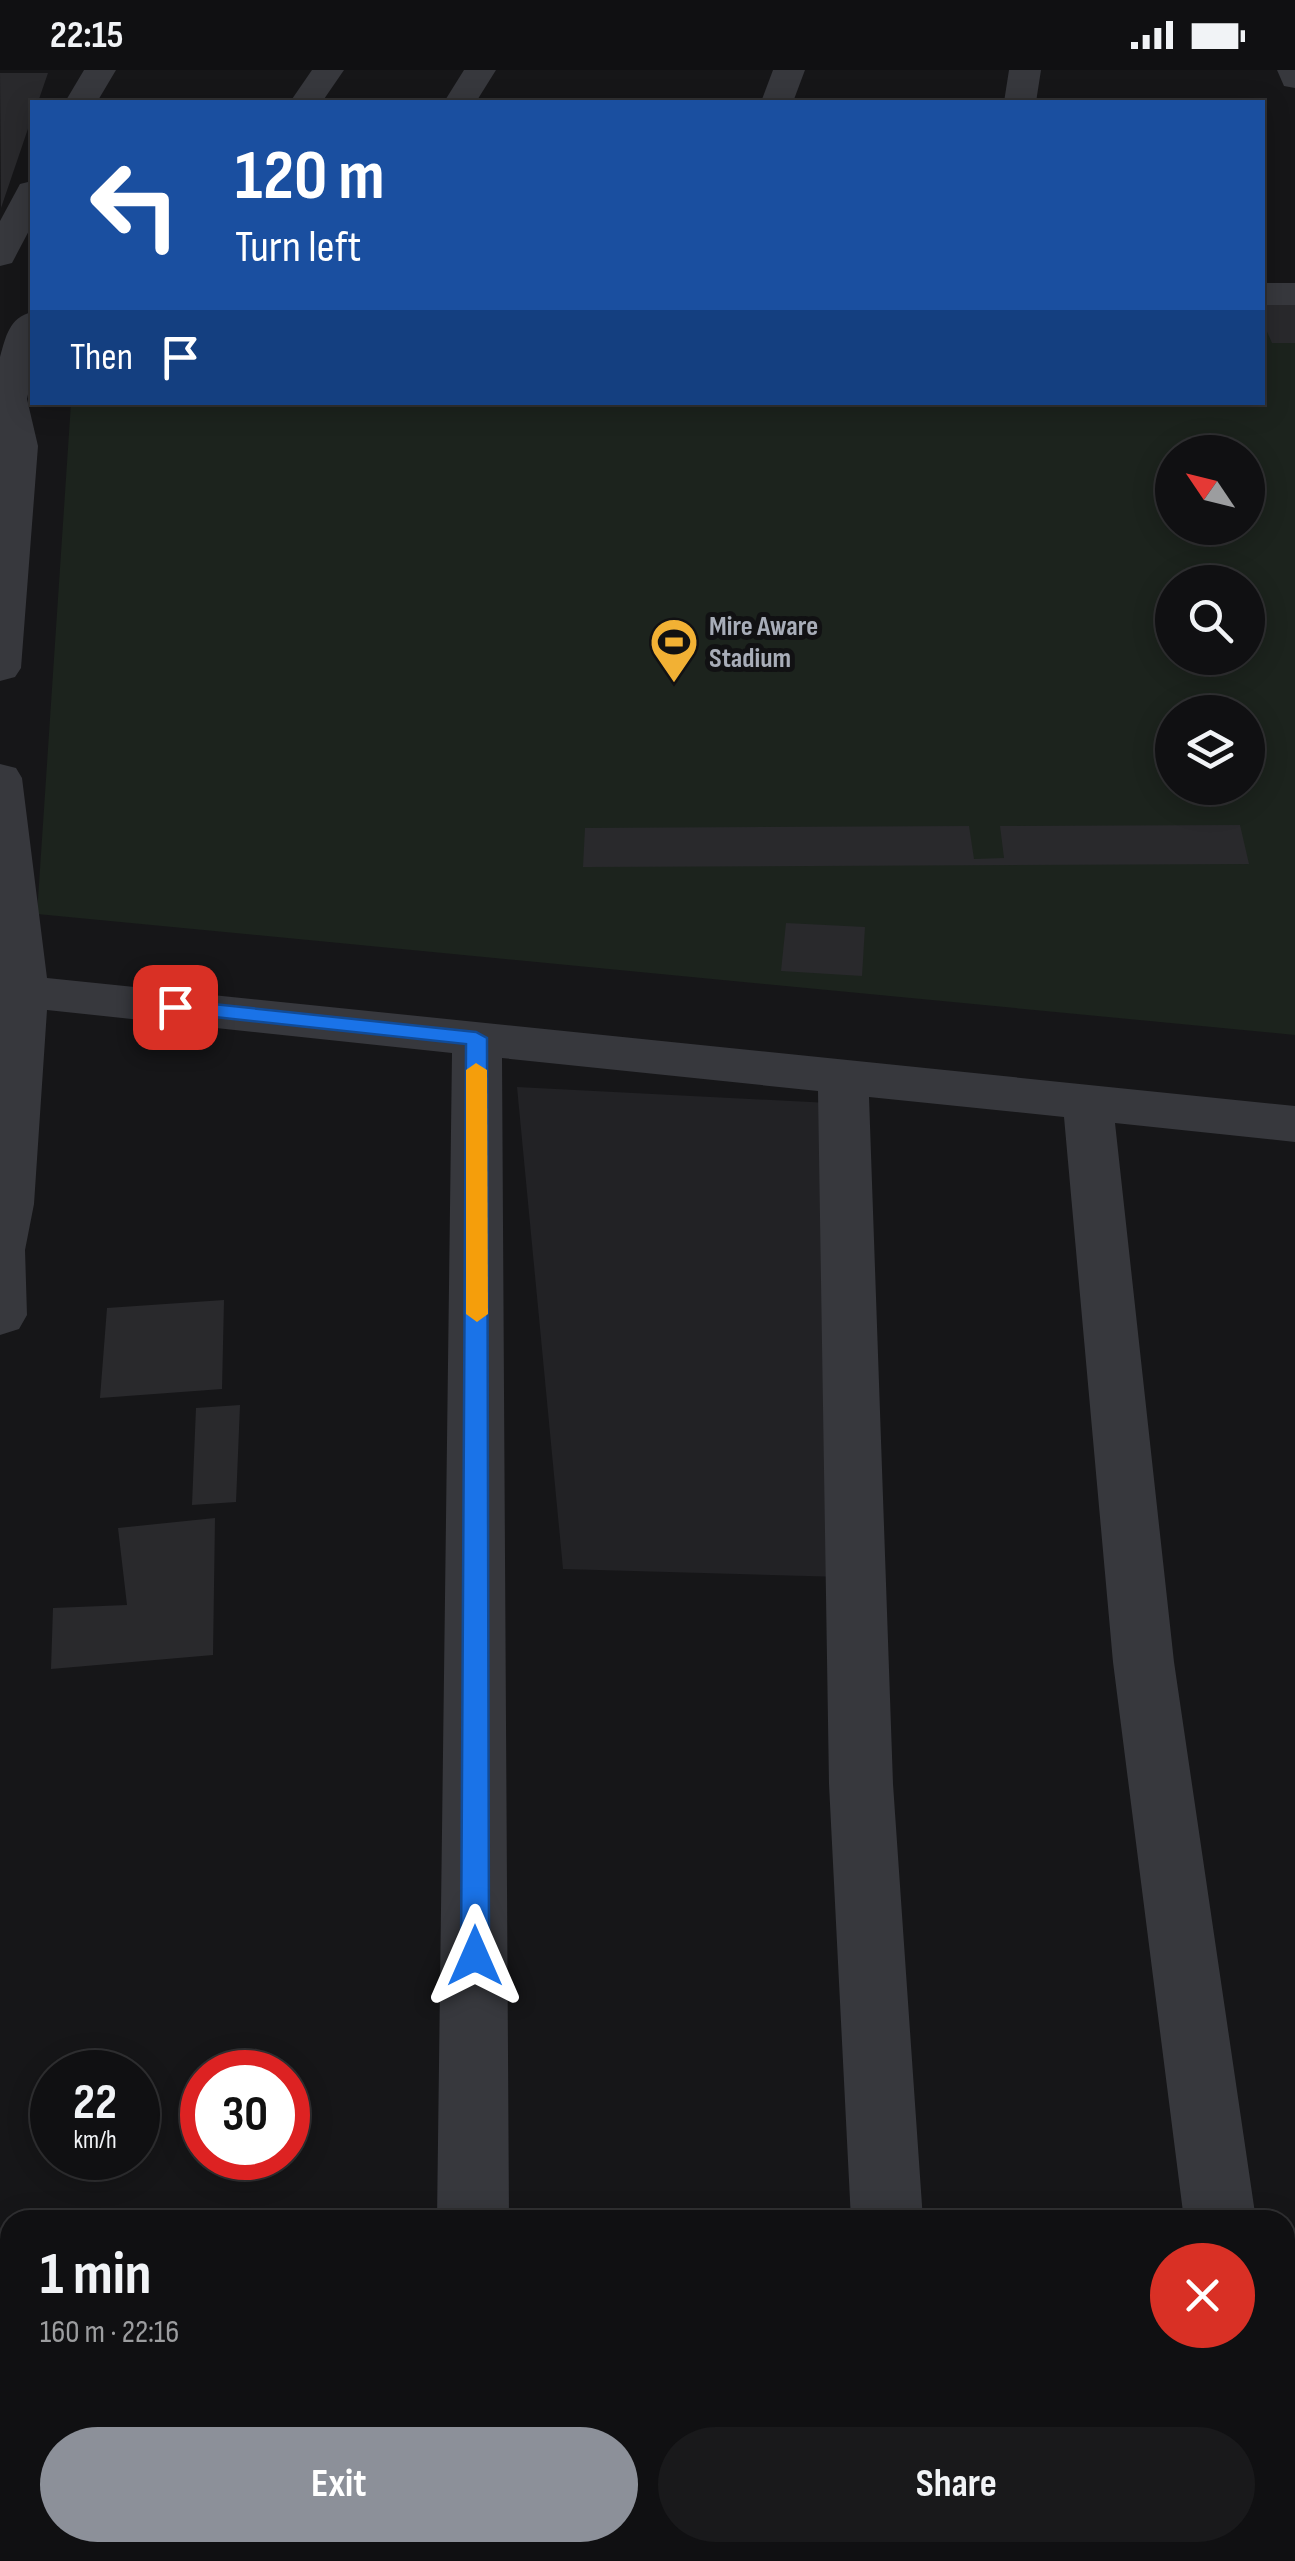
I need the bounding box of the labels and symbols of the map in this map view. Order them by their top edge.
north arrow [1155,435,1265,545]
place label: Mire Aware Stadium [709,610,818,675]
sports icon: Mire Aware Stadium [648,616,700,684]
pin [133,965,218,1050]
position arrow [423,1904,527,2008]
speed limit sign: 30 [180,2050,310,2180]

